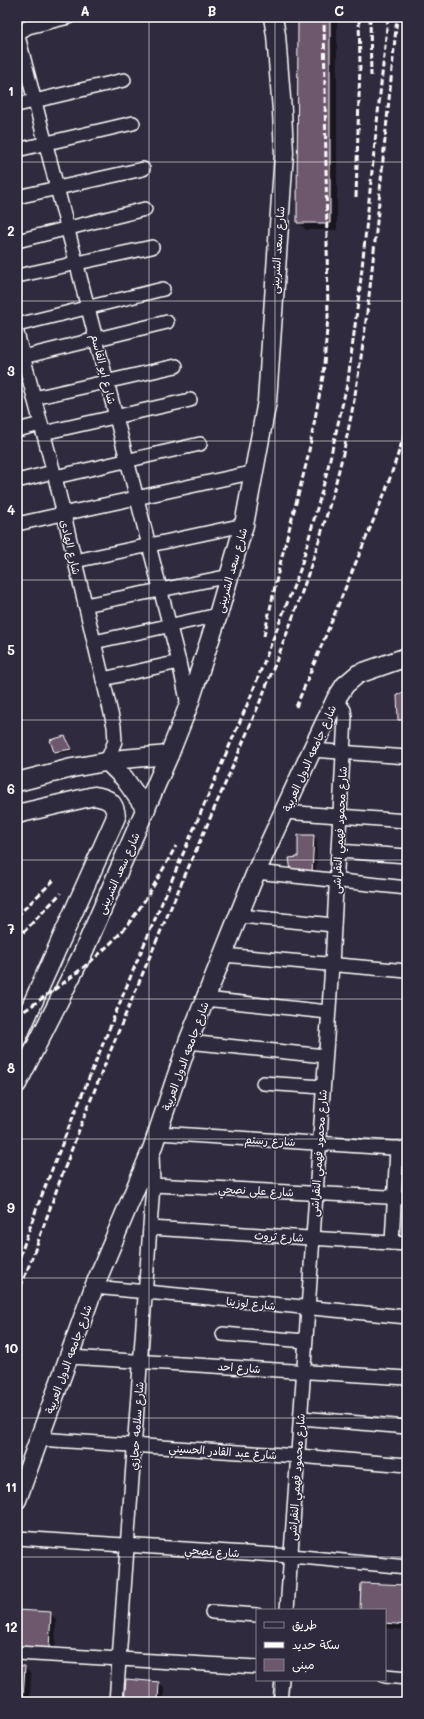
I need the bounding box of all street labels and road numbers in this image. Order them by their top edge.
street label: شارع سعد الشربينى [266,206,290,294]
street label: شارع ابو القاسم [86,332,120,406]
street label: شارع الهادى [55,518,85,576]
street label: شارع سعد الشربينى [212,526,252,615]
street label: شارع جامعه الدول العربية [279,702,341,814]
street label: شارع محمود فهمي النقراشى [328,766,354,894]
street label: شارع سعد الشربينى [93,830,145,917]
street label: شارع جامعه الدول العربية [158,999,214,1113]
street label: شارع محمود فهمي النقراشى [306,1089,334,1217]
street label: شارع رستم [244,1131,296,1151]
street label: شارع على نصحي [218,1181,294,1203]
street label: شارع ثروت [254,1227,304,1247]
street label: شارع لوزينا [225,1293,276,1315]
street label: شارع جامعه الدول العربية [41,1302,97,1416]
street label: شارع احد [217,1358,261,1378]
street label: شارع سلامه حجازي [125,1381,149,1471]
street label: شارع محمود فهمي النقراشى [284,1413,312,1541]
street label: شارع عبد القادر الحسيني [168,1440,278,1466]
street label: شارع نصحي [184,1542,240,1564]

